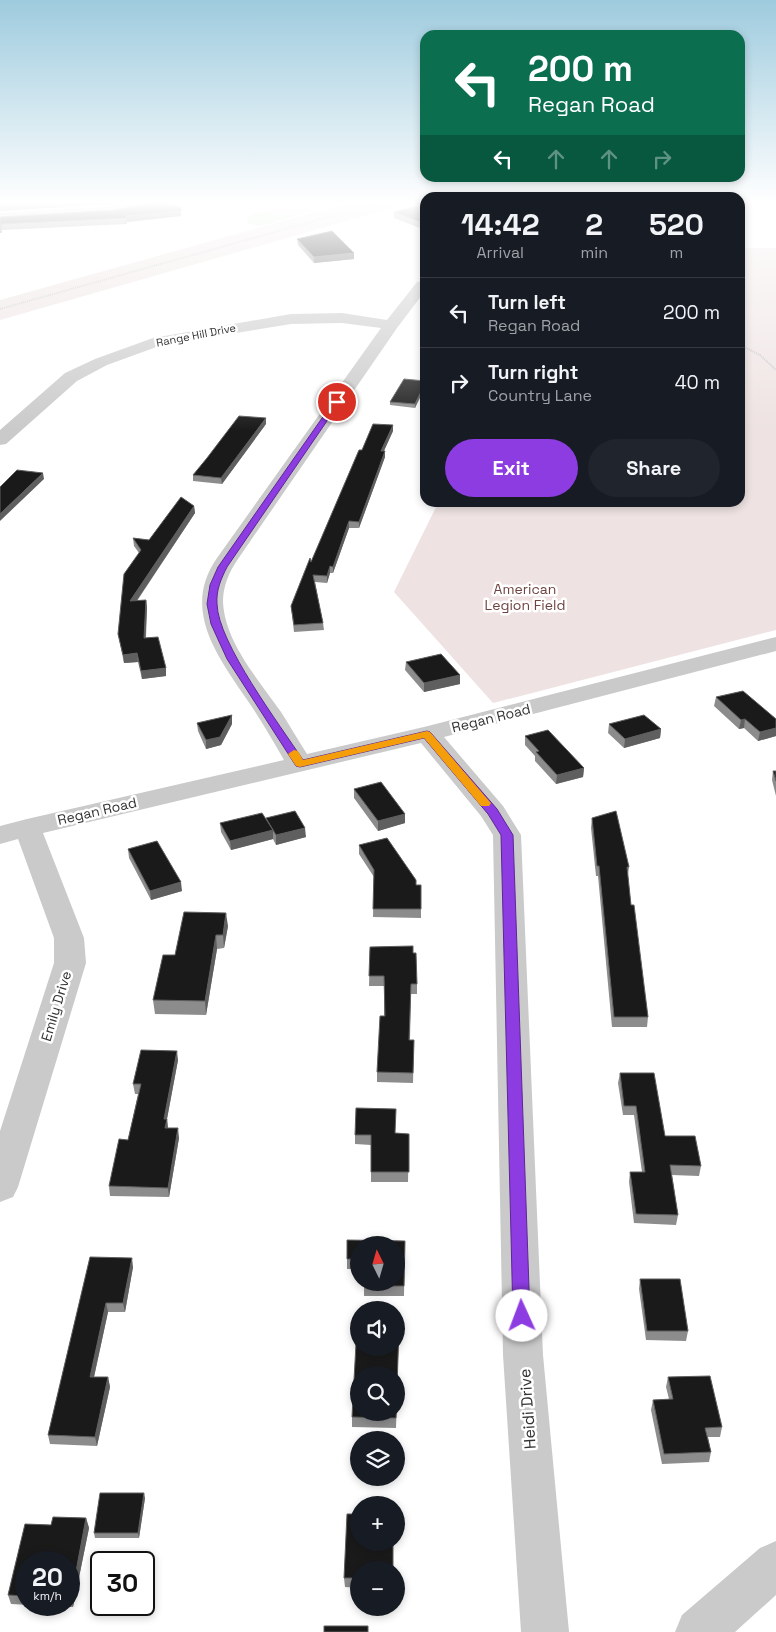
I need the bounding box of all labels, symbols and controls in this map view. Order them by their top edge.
text: 200 m [528,47,633,91]
icon: left [445,50,510,115]
text: Regan Road [528,90,655,118]
icon: left [489,145,517,173]
icon: ahead [542,145,570,173]
icon: ahead [595,145,623,173]
icon: right [648,145,676,173]
text: 14:42 [461,205,539,244]
text: 2 [585,205,603,244]
text: 520 [649,205,704,244]
text: Arrival [476,242,524,263]
text: min [580,242,608,263]
text: m [670,242,683,263]
text: Turn left [488,290,566,315]
icon: left [445,299,473,327]
text: 200 m [663,300,720,325]
text: Regan Road [488,315,580,336]
street label: Range Hill Drive [155,320,237,350]
text: Turn right [488,360,578,385]
icon: right [445,369,473,397]
text: 40 m [675,370,720,395]
pin [316,381,358,423]
text: Country Lane [488,385,592,406]
icon: arrive [323,388,351,416]
button: Exit [445,439,578,497]
button: Share [588,439,720,497]
park label: American Legion Field [485,580,565,614]
street label: Regan Road [450,700,532,736]
street label: Regan Road [56,793,138,829]
street label: Emily Drive [37,969,75,1043]
north arrow [350,1236,405,1291]
map controls [350,1236,405,1616]
position arrow [495,1289,547,1341]
button: sound [350,1301,405,1356]
button: search [350,1366,405,1421]
street label: Heidi Drive [514,1368,541,1450]
button: layers [350,1431,405,1486]
button: + [350,1496,405,1551]
speed limit sign: 30 [90,1551,155,1616]
text: 20 [32,1561,63,1593]
button: − [350,1561,405,1616]
text: km/h [33,1588,62,1604]

